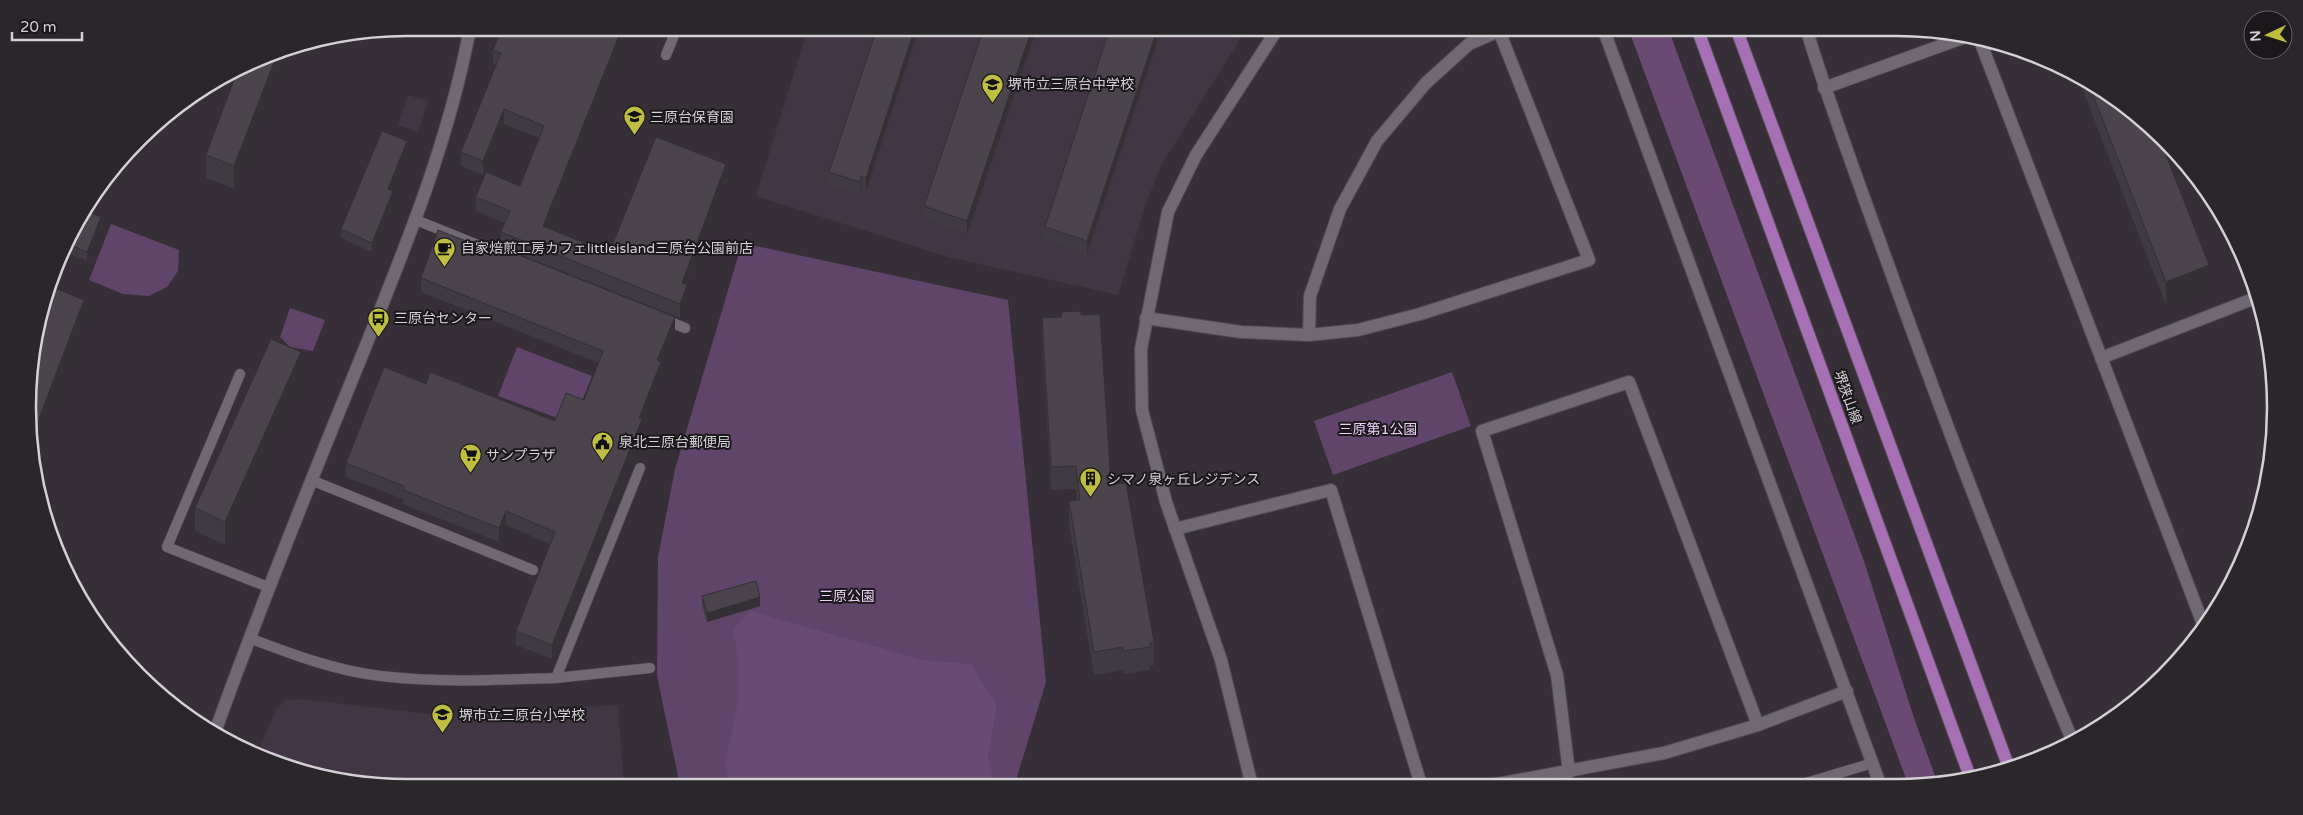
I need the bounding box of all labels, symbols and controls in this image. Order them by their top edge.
scale bar [12,10,82,42]
north arrow [2243,10,2293,60]
text: 20 m [20,18,57,36]
text: N [2247,30,2264,42]
school or university icon: 堺市立三原台中学校 [980,72,1004,103]
place label: 堺市立三原台中学校 [1008,76,1134,93]
school or university icon: 三原台保育園 [622,105,646,136]
place label: 三原台保育園 [650,109,734,126]
cafe icon: 自家焙煎工房カフェlittleisland三原台公園前店 [433,236,457,267]
place label: 自家焙煎工房カフェlittleisland三原台公園前店 [461,240,753,257]
bus stop icon: 三原台センター [366,306,390,337]
place label: 三原台センター [394,310,492,327]
street label: 堺狭山線 [1830,368,1865,426]
park label: 三原第1公園 [1339,421,1417,438]
public building icon: 泉北三原台郵便局 [591,430,615,461]
place label: 泉北三原台郵便局 [619,434,731,451]
supermarket icon: サンプラザ [458,443,482,474]
place label: サンプラザ [486,447,556,464]
building icon: シマノ泉ヶ丘レジデンス [1079,467,1103,498]
place label: シマノ泉ヶ丘レジデンス [1107,471,1260,488]
park label: 三原公園 [819,588,875,605]
school or university icon: 堺市立三原台小学校 [431,703,455,734]
place label: 堺市立三原台小学校 [459,707,585,724]

